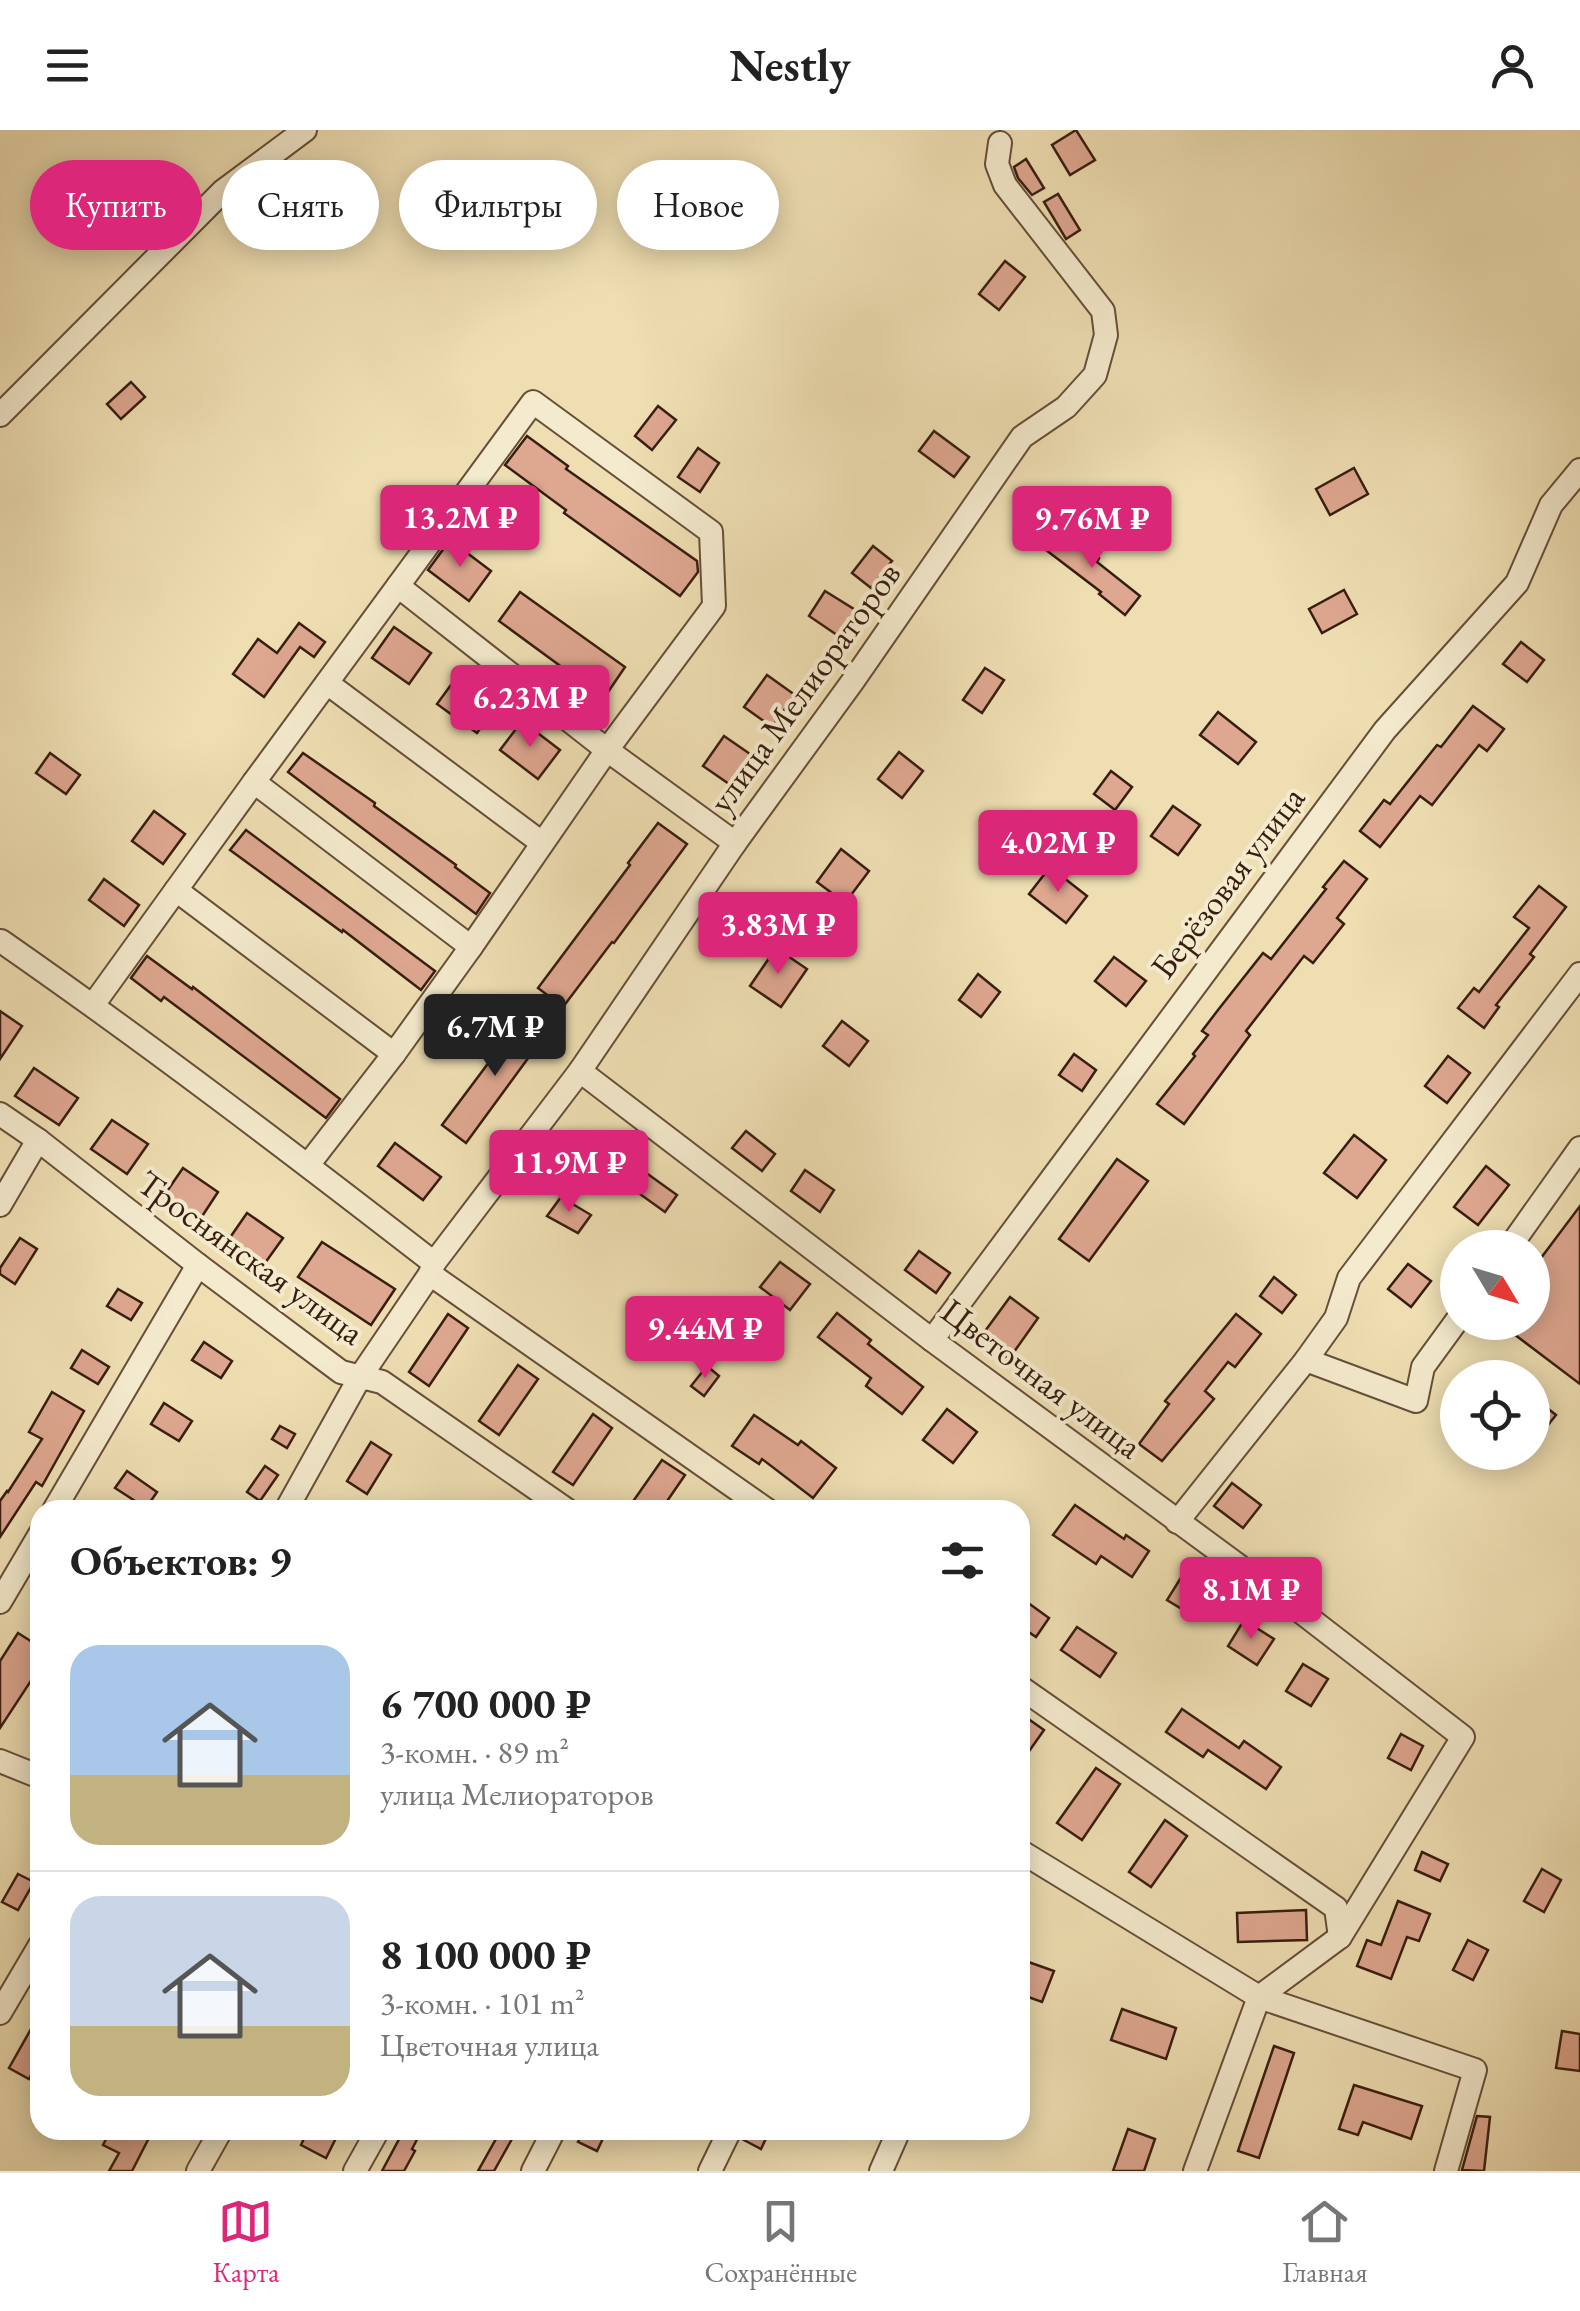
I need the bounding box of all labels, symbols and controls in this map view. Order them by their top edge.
text: Nestly [729,36,851,94]
icon: menu [40,38,95,93]
icon: person [1485,38,1540,93]
chip: Купить [30,160,202,250]
chip: Снять [222,160,379,250]
chip: Фильтры [399,160,597,250]
chip: Новое [617,160,779,250]
pin: 13.2M ₽ [368,485,552,570]
pin: 9.76M ₽ [1000,486,1184,571]
text: 13.2M ₽ [402,496,518,538]
text: 9.76M ₽ [1034,497,1150,539]
street label: улица Мелиораторов [698,553,911,822]
pin: 6.23M ₽ [438,665,622,750]
text: 6.23M ₽ [472,676,588,718]
street label: Берёзовая улица [1140,777,1315,988]
pin: 4.02M ₽ [966,810,1150,895]
text: 4.02M ₽ [1000,821,1116,863]
pin: 3.83M ₽ [686,892,870,977]
text: 3.83M ₽ [720,903,836,945]
pin: 6.7M ₽ [414,994,576,1079]
text: 6.7M ₽ [446,1005,544,1047]
pin: 11.9M ₽ [477,1130,661,1215]
text: 11.9M ₽ [511,1141,627,1183]
street label: Троснянская улица [128,1160,373,1355]
north arrow [1440,1230,1550,1340]
map controls [1440,1230,1550,1470]
street label: Цветочная улица [932,1288,1151,1469]
pin: 9.44M ₽ [613,1296,797,1381]
text: 9.44M ₽ [647,1307,763,1349]
button: locate [1440,1360,1550,1470]
text: Объектов: 9 [70,1533,291,1588]
icon: filters [935,1533,990,1588]
pin: 8.1M ₽ [1170,1557,1332,1642]
text: 8.1M ₽ [1202,1568,1300,1610]
text: 6 700 000 ₽ [380,1676,591,1731]
icon: home [150,1685,270,1805]
text: 3-комн. · 89 m² [380,1731,569,1773]
text: улица Мелиораторов [380,1773,654,1815]
text: 8 100 000 ₽ [380,1927,591,1982]
icon: home [150,1936,270,2056]
text: 3-комн. · 101 m² [380,1982,585,2024]
text: Цветочная улица [380,2024,599,2066]
tab: Карта [213,2194,279,2290]
tab: Сохранённые [704,2194,857,2290]
tab: Главная [1282,2194,1367,2290]

